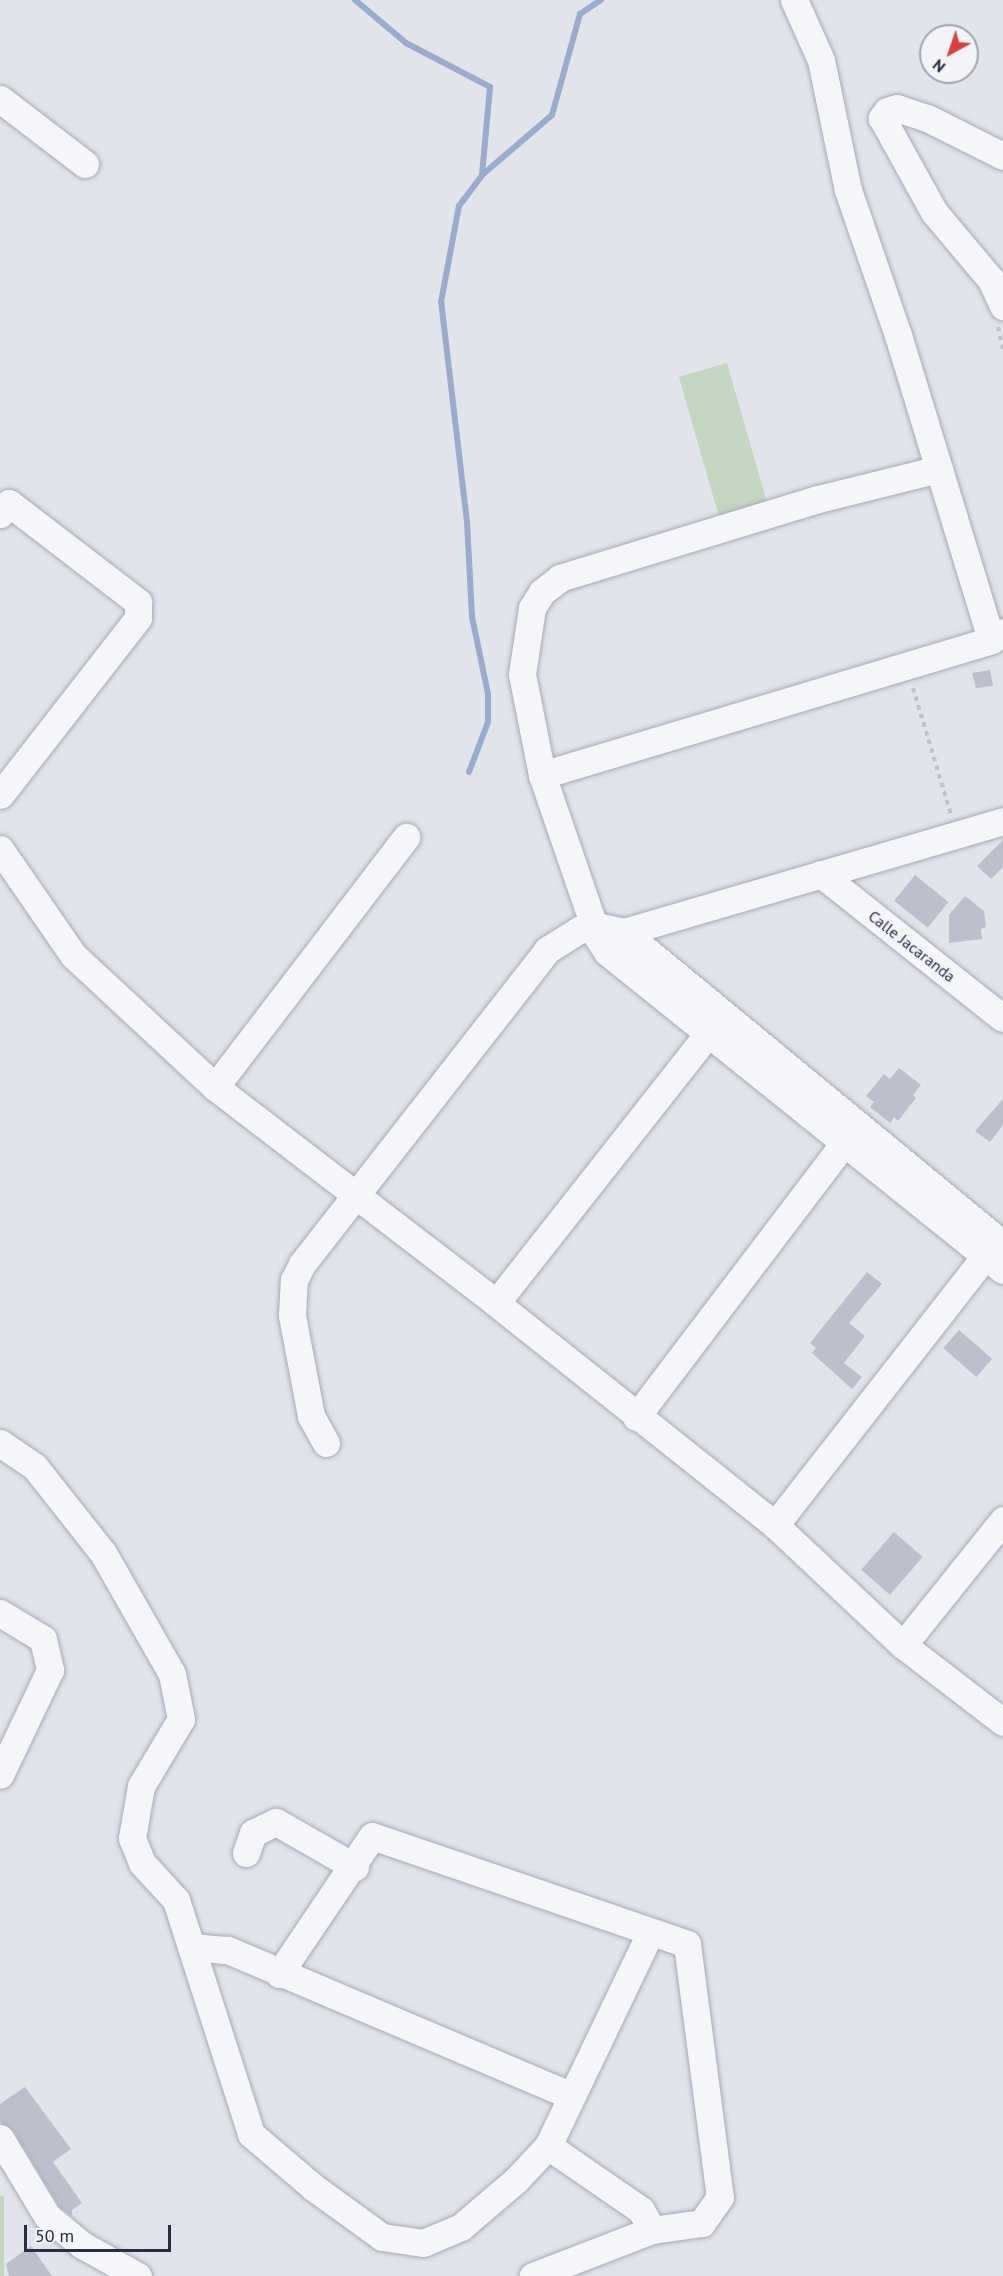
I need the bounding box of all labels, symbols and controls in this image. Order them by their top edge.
north arrow [919,24,979,84]
text: N [928,55,949,77]
street label: Calle Jacaranda [865,906,959,986]
scale bar [27,2213,174,2251]
text: 50 m [35,2224,74,2247]

